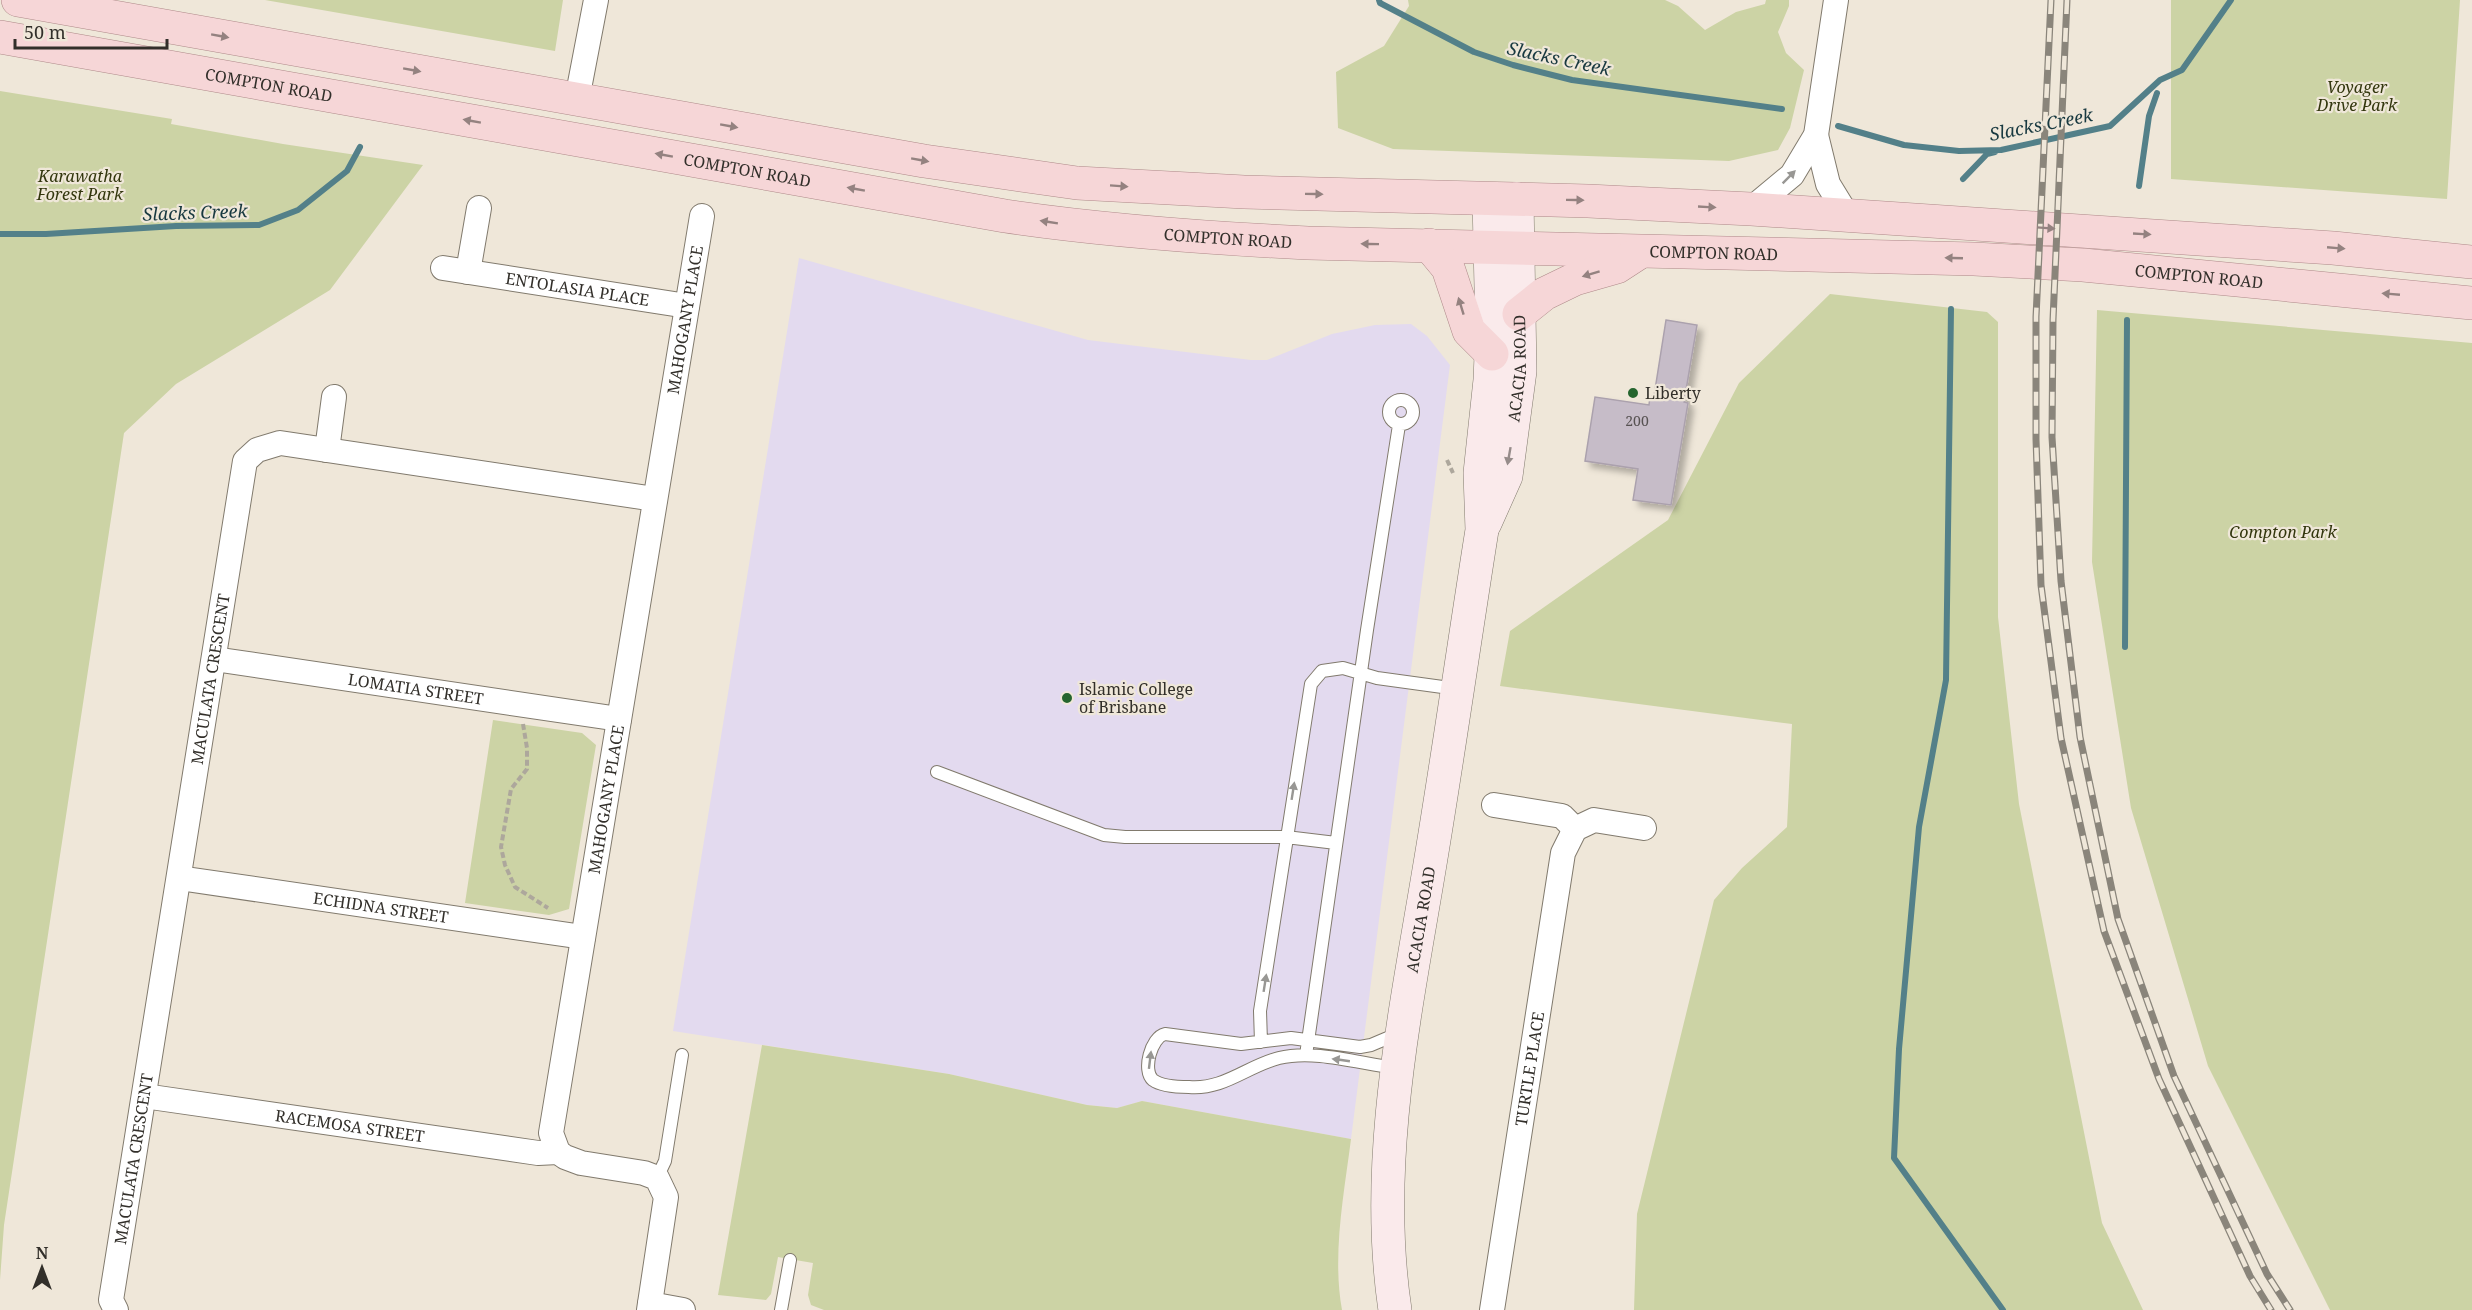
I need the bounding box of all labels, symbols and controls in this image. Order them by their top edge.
scale bar [15,12,166,50]
text: 50 m [24,20,66,44]
one-way arrow [211,32,230,41]
water label: Slacks Creek [1505,35,1614,81]
street label: COMPTON ROAD [203,63,334,107]
one-way arrow [403,66,422,75]
park label: Voyager Drive Park [2316,76,2398,116]
water label: Slacks Creek [1987,102,2096,146]
one-way arrow [463,116,482,125]
one-way arrow [719,122,738,131]
street label: COMPTON ROAD [682,148,813,192]
one-way arrow [655,150,674,159]
one-way arrow [911,156,930,165]
park label: Karawatha Forest Park [36,165,124,205]
one-way arrow [1782,170,1796,184]
one-way arrow [1110,182,1129,191]
one-way arrow [847,184,866,193]
one-way arrow [1305,189,1324,199]
one-way arrow [1566,195,1585,205]
water label: Slacks Creek [142,198,249,226]
one-way arrow [1698,203,1717,212]
one-way arrow [1039,218,1058,227]
street label: COMPTON ROAD [1163,223,1293,253]
one-way arrow [2037,224,2056,233]
one-way arrow [2132,230,2151,239]
one-way arrow [1361,239,1380,249]
street label: COMPTON ROAD [1649,240,1778,265]
one-way arrow [2327,243,2346,253]
street label: MAHOGANY PLACE [662,244,708,396]
one-way arrow [1944,253,1963,263]
street label: COMPTON ROAD [2134,259,2264,294]
street label: ENTOLASIA PLACE [504,267,651,311]
one-way arrow [1582,270,1600,279]
one-way arrow [2381,289,2400,299]
one-way arrow [1456,297,1465,315]
street label: ACACIA ROAD [1502,314,1531,423]
place label: Liberty [1645,382,1702,404]
marker: Liberty [1626,386,1640,400]
house number: 200 [1625,411,1649,430]
one-way arrow [1505,446,1514,465]
park label: Compton Park [2229,521,2338,543]
street label: MACULATA CRESCENT [186,592,235,766]
street label: LOMATIA STREET [347,668,485,710]
place label: Islamic College of Brisbane [1079,678,1193,718]
marker: Islamic College of Brisbane [1060,691,1074,705]
street label: MAHOGANY PLACE [583,723,629,875]
one-way arrow [1289,781,1298,800]
street label: ACACIA ROAD [1401,865,1440,974]
street label: ECHIDNA STREET [312,887,450,928]
one-way arrow [1260,974,1269,993]
street label: TURTLE PLACE [1510,1010,1549,1128]
one-way arrow [1146,1051,1155,1070]
one-way arrow [1331,1055,1350,1065]
street label: MACULATA CRESCENT [109,1072,158,1246]
street label: RACEMOSA STREET [274,1104,426,1147]
north arrow [12,1238,72,1298]
text: N [36,1242,49,1264]

